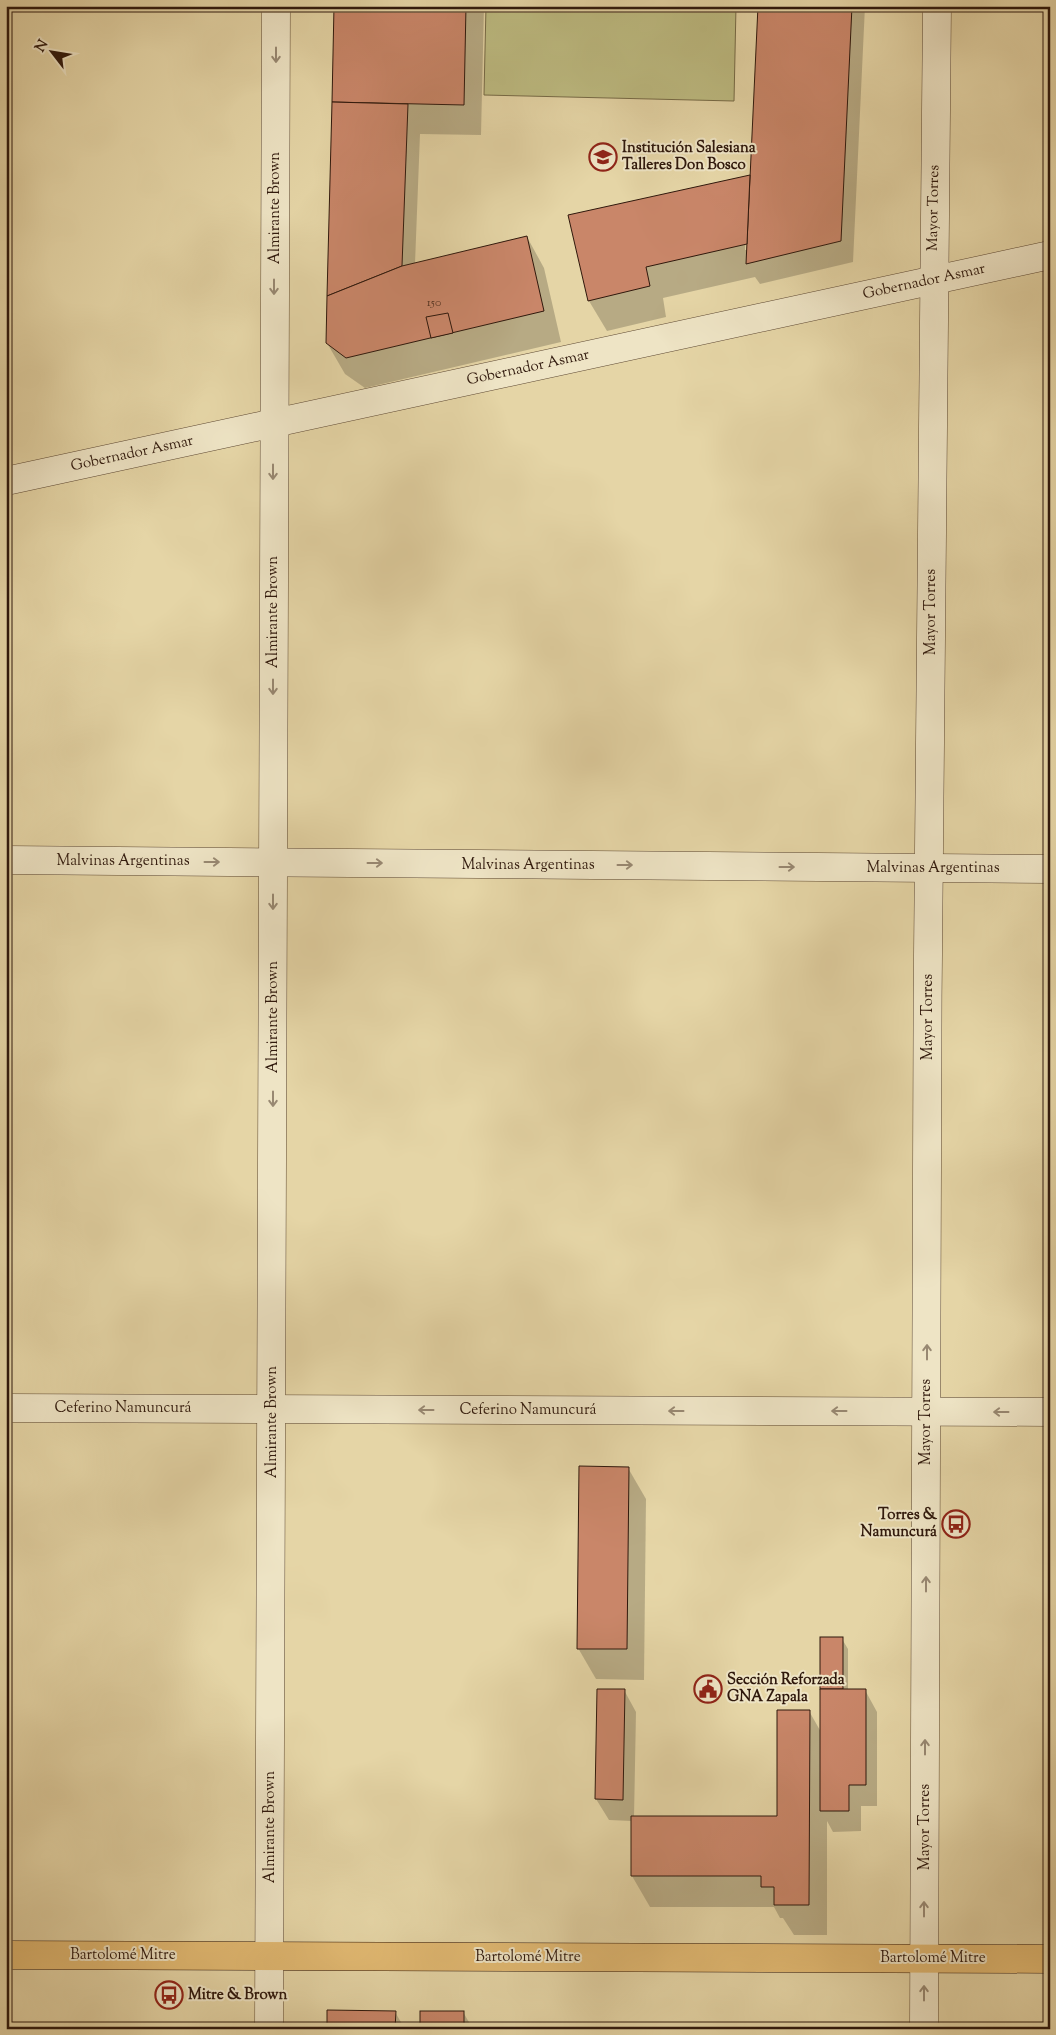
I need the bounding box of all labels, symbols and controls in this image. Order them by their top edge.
north arrow [28,28,78,78]
text: N [31,36,54,56]
one-way arrow [271,47,280,63]
place label: Institución Salesiana Talleres Don Bosco [622,138,756,176]
school or university icon: Institución Salesiana Talleres Don Bosco [588,142,618,172]
street label: Almirante Brown [265,152,286,264]
street label: Mayor Torres [923,165,945,251]
street label: Gobernador Asmar [861,259,988,305]
one-way arrow [269,279,279,295]
house number: 150 [427,294,441,312]
street label: Gobernador Asmar [465,345,592,391]
street label: Gobernador Asmar [69,431,196,477]
one-way arrow [268,464,278,480]
street label: Almirante Brown [263,556,284,668]
street label: Mayor Torres [921,569,942,655]
one-way arrow [268,678,278,695]
street label: Malvinas Argentinas [56,851,190,872]
street label: Malvinas Argentinas [461,855,595,876]
one-way arrow [204,857,220,867]
one-way arrow [366,858,383,868]
street label: Malvinas Argentinas [866,858,1000,879]
one-way arrow [617,861,633,870]
one-way arrow [779,862,795,872]
one-way arrow [268,894,278,910]
street label: Almirante Brown [263,961,284,1073]
street label: Mayor Torres [918,974,939,1060]
one-way arrow [268,1091,278,1107]
one-way arrow [922,1344,932,1360]
street label: Almirante Brown [262,1366,283,1478]
street label: Mayor Torres [916,1379,937,1465]
street label: Ceferino Namuncurá [55,1398,192,1419]
street label: Ceferino Namuncurá [460,1400,597,1421]
one-way arrow [418,1405,434,1415]
one-way arrow [668,1406,684,1416]
one-way arrow [831,1406,847,1416]
one-way arrow [993,1407,1010,1417]
place label: Torres & Namuncurá [861,1505,938,1543]
bus stop icon: Torres & Namuncurá [941,1509,971,1539]
one-way arrow [921,1577,931,1593]
place label: Sección Reforzada GNA Zapala [727,1670,845,1708]
public building icon: Sección Reforzada GNA Zapala [693,1674,723,1704]
one-way arrow [920,1739,930,1756]
street label: Almirante Brown [260,1771,281,1883]
street label: Mayor Torres [915,1784,936,1870]
one-way arrow [919,1902,929,1918]
street label: Bartolomé Mitre [70,1945,176,1966]
street label: Bartolomé Mitre [475,1947,581,1968]
street label: Bartolomé Mitre [880,1948,986,1969]
bus stop icon: Mitre & Brown [154,1980,184,2010]
place label: Mitre & Brown [188,1985,287,2006]
one-way arrow [919,1986,929,2002]

